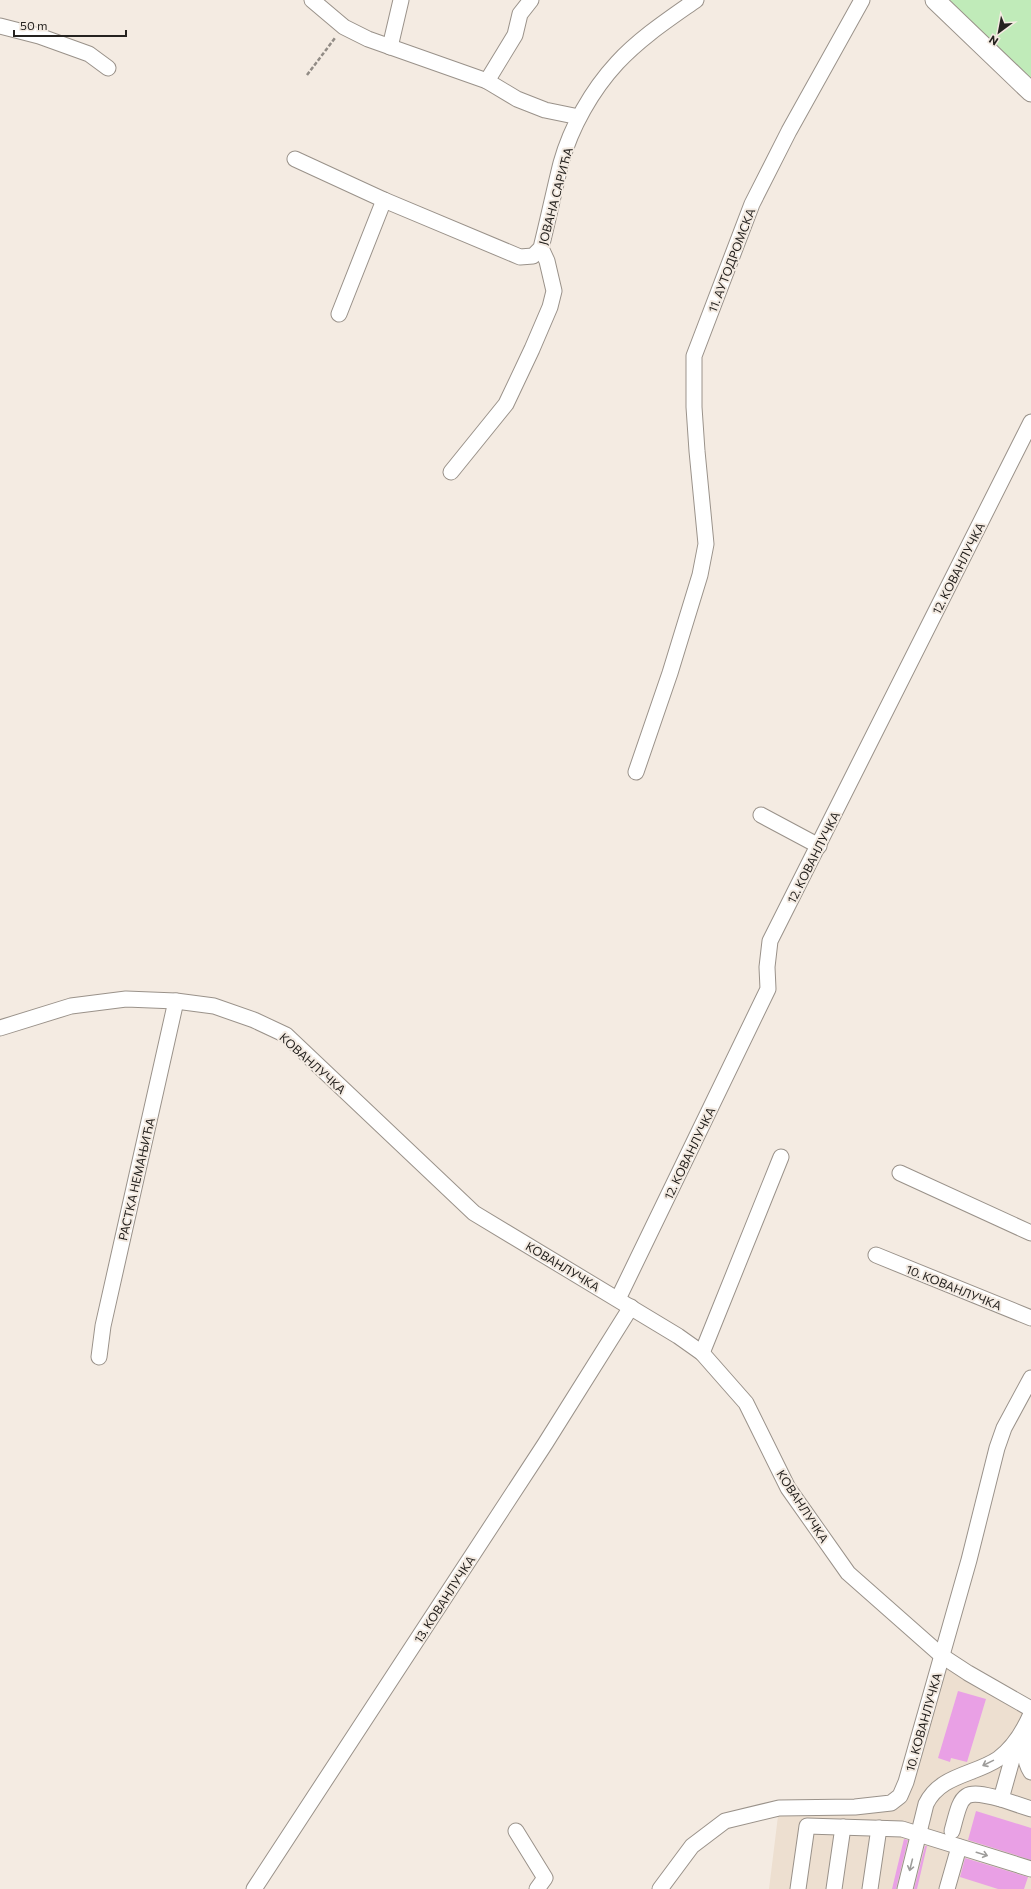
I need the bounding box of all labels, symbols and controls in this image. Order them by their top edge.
scale bar [14,12,126,38]
north arrow [979,12,1019,52]
text: 50 m [20,18,48,32]
text: N [986,33,1000,49]
street label: ЈОВАНА САРИЋА [535,146,576,247]
street label: 11. АУТОДРОМСКА [705,206,757,314]
street label: 12. КОВАНЛУЧКА [929,520,987,616]
street label: 12. КОВАНЛУЧКА [784,809,842,905]
street label: КОВАНЛУЧКА [277,1030,349,1096]
street label: 12. КОВАНЛУЧКА [661,1105,717,1201]
street label: РАСТКА НЕМАЊИЋА [115,1116,157,1242]
street label: КОВАНЛУЧКА [523,1238,603,1294]
street label: 10. КОВАНЛУЧКА [904,1261,1004,1313]
street label: КОВАНЛУЧКА [774,1467,832,1545]
street label: 13. КОВАНЛУЧКА [411,1553,477,1645]
street label: 10. КОВАНЛУЧКА [902,1671,944,1773]
one-way arrow [983,1760,995,1768]
one-way arrow [975,1851,988,1858]
one-way arrow [906,1858,914,1871]

